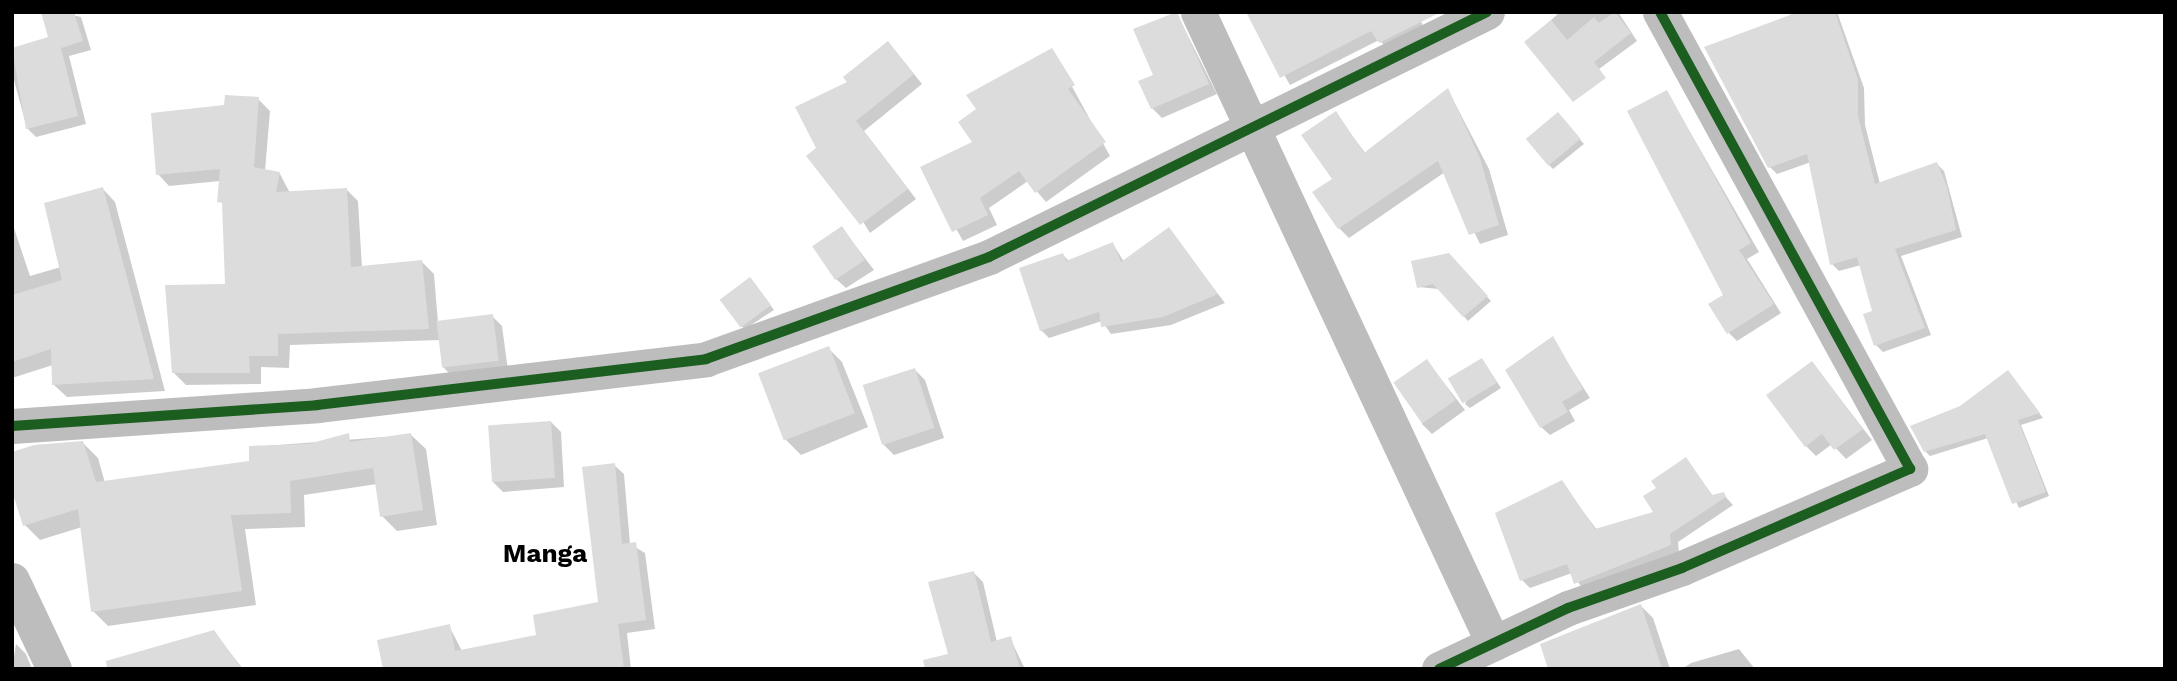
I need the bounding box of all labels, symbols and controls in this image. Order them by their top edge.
district label: Manga [503,538,587,570]

